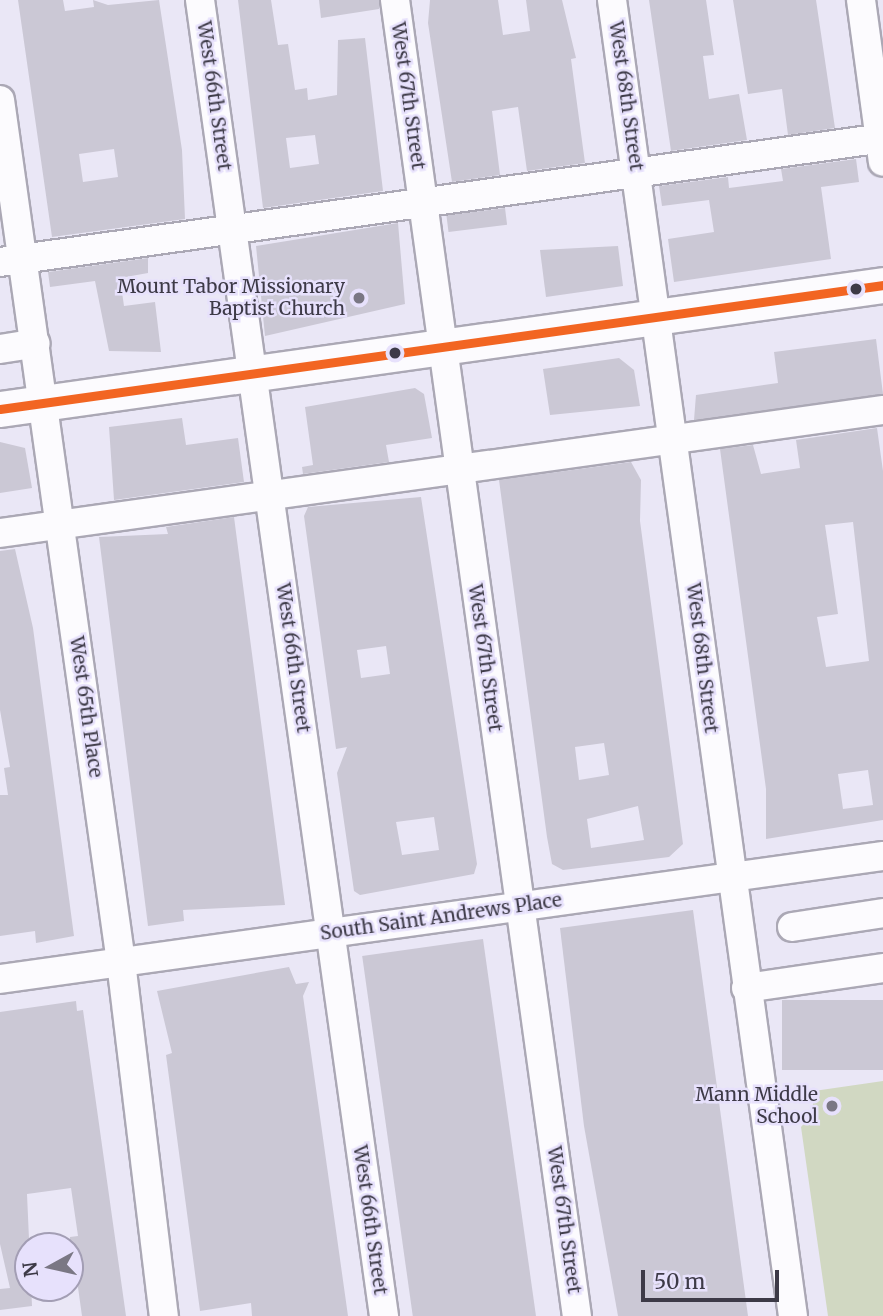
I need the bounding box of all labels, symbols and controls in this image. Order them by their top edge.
street label: West 66th Street [192,20,236,172]
street label: West 68th Street [604,20,648,172]
street label: West 67th Street [386,21,430,171]
place label: Mount Tabor Missionary Baptist Church [117,276,345,320]
unlabelled marker [849,282,863,296]
marker: Mount Tabor Missionary Baptist Church [351,290,367,306]
unlabelled marker [388,346,402,360]
street label: West 66th Street [271,582,315,734]
street label: West 68th Street [681,582,723,734]
street label: West 67th Street [463,583,507,733]
street label: West 65th Place [65,635,107,779]
street label: South Saint Andrews Place [319,889,563,945]
place label: Mann Middle School [696,1084,818,1128]
marker: Mann Middle School [824,1098,840,1114]
street label: West 66th Street [348,1144,392,1296]
street label: West 67th Street [542,1145,586,1295]
north arrow [14,1232,84,1302]
scale bar [645,1256,783,1300]
text: N [17,1261,43,1279]
text: 50 m [654,1268,705,1295]

